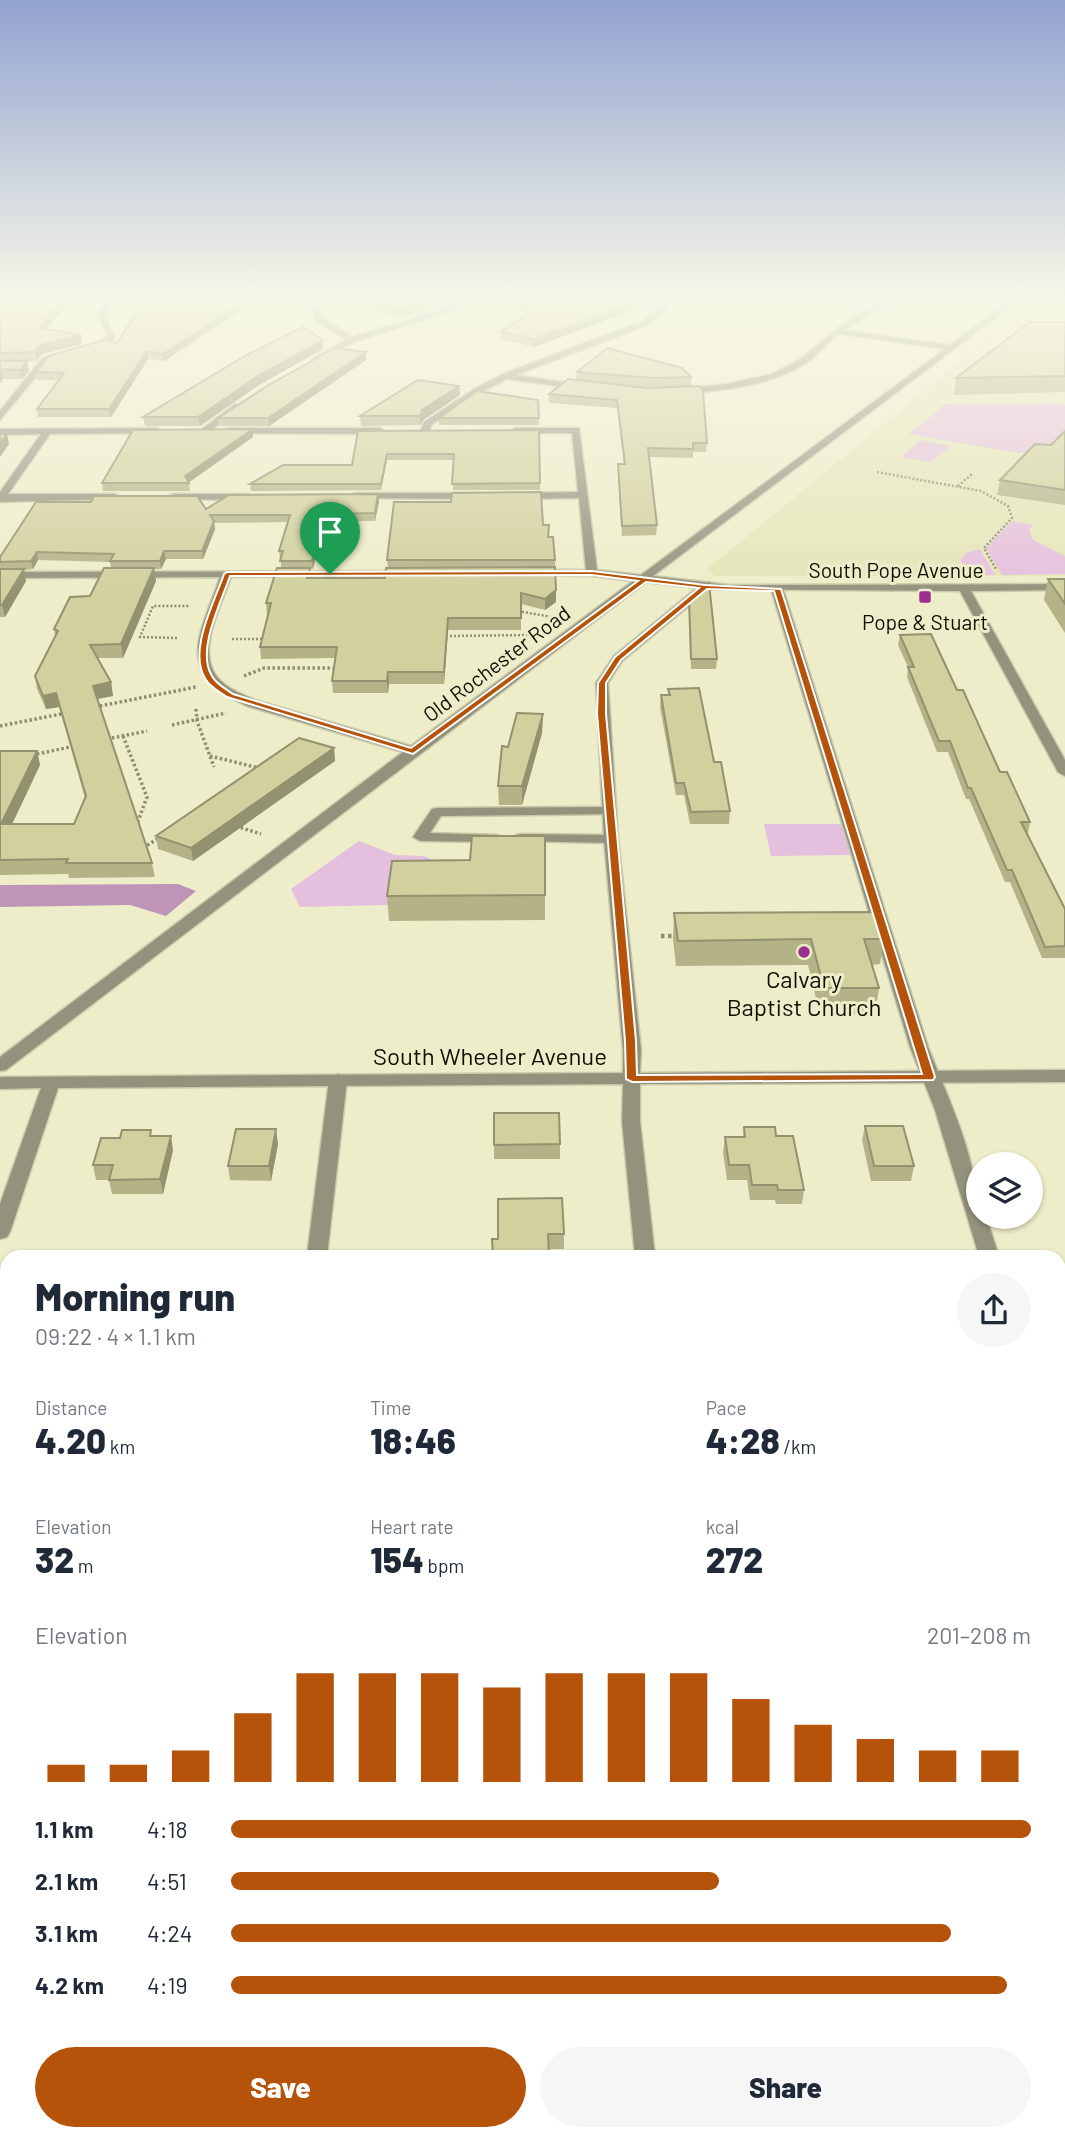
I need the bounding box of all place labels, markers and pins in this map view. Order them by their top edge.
pin [300,502,360,574]
marker: Pope & Stuart [917,589,933,605]
place label: Pope & Stuart [862,609,988,634]
marker: Calvary Baptist Church [796,944,812,960]
place label: Calvary Baptist Church [727,964,881,1021]

